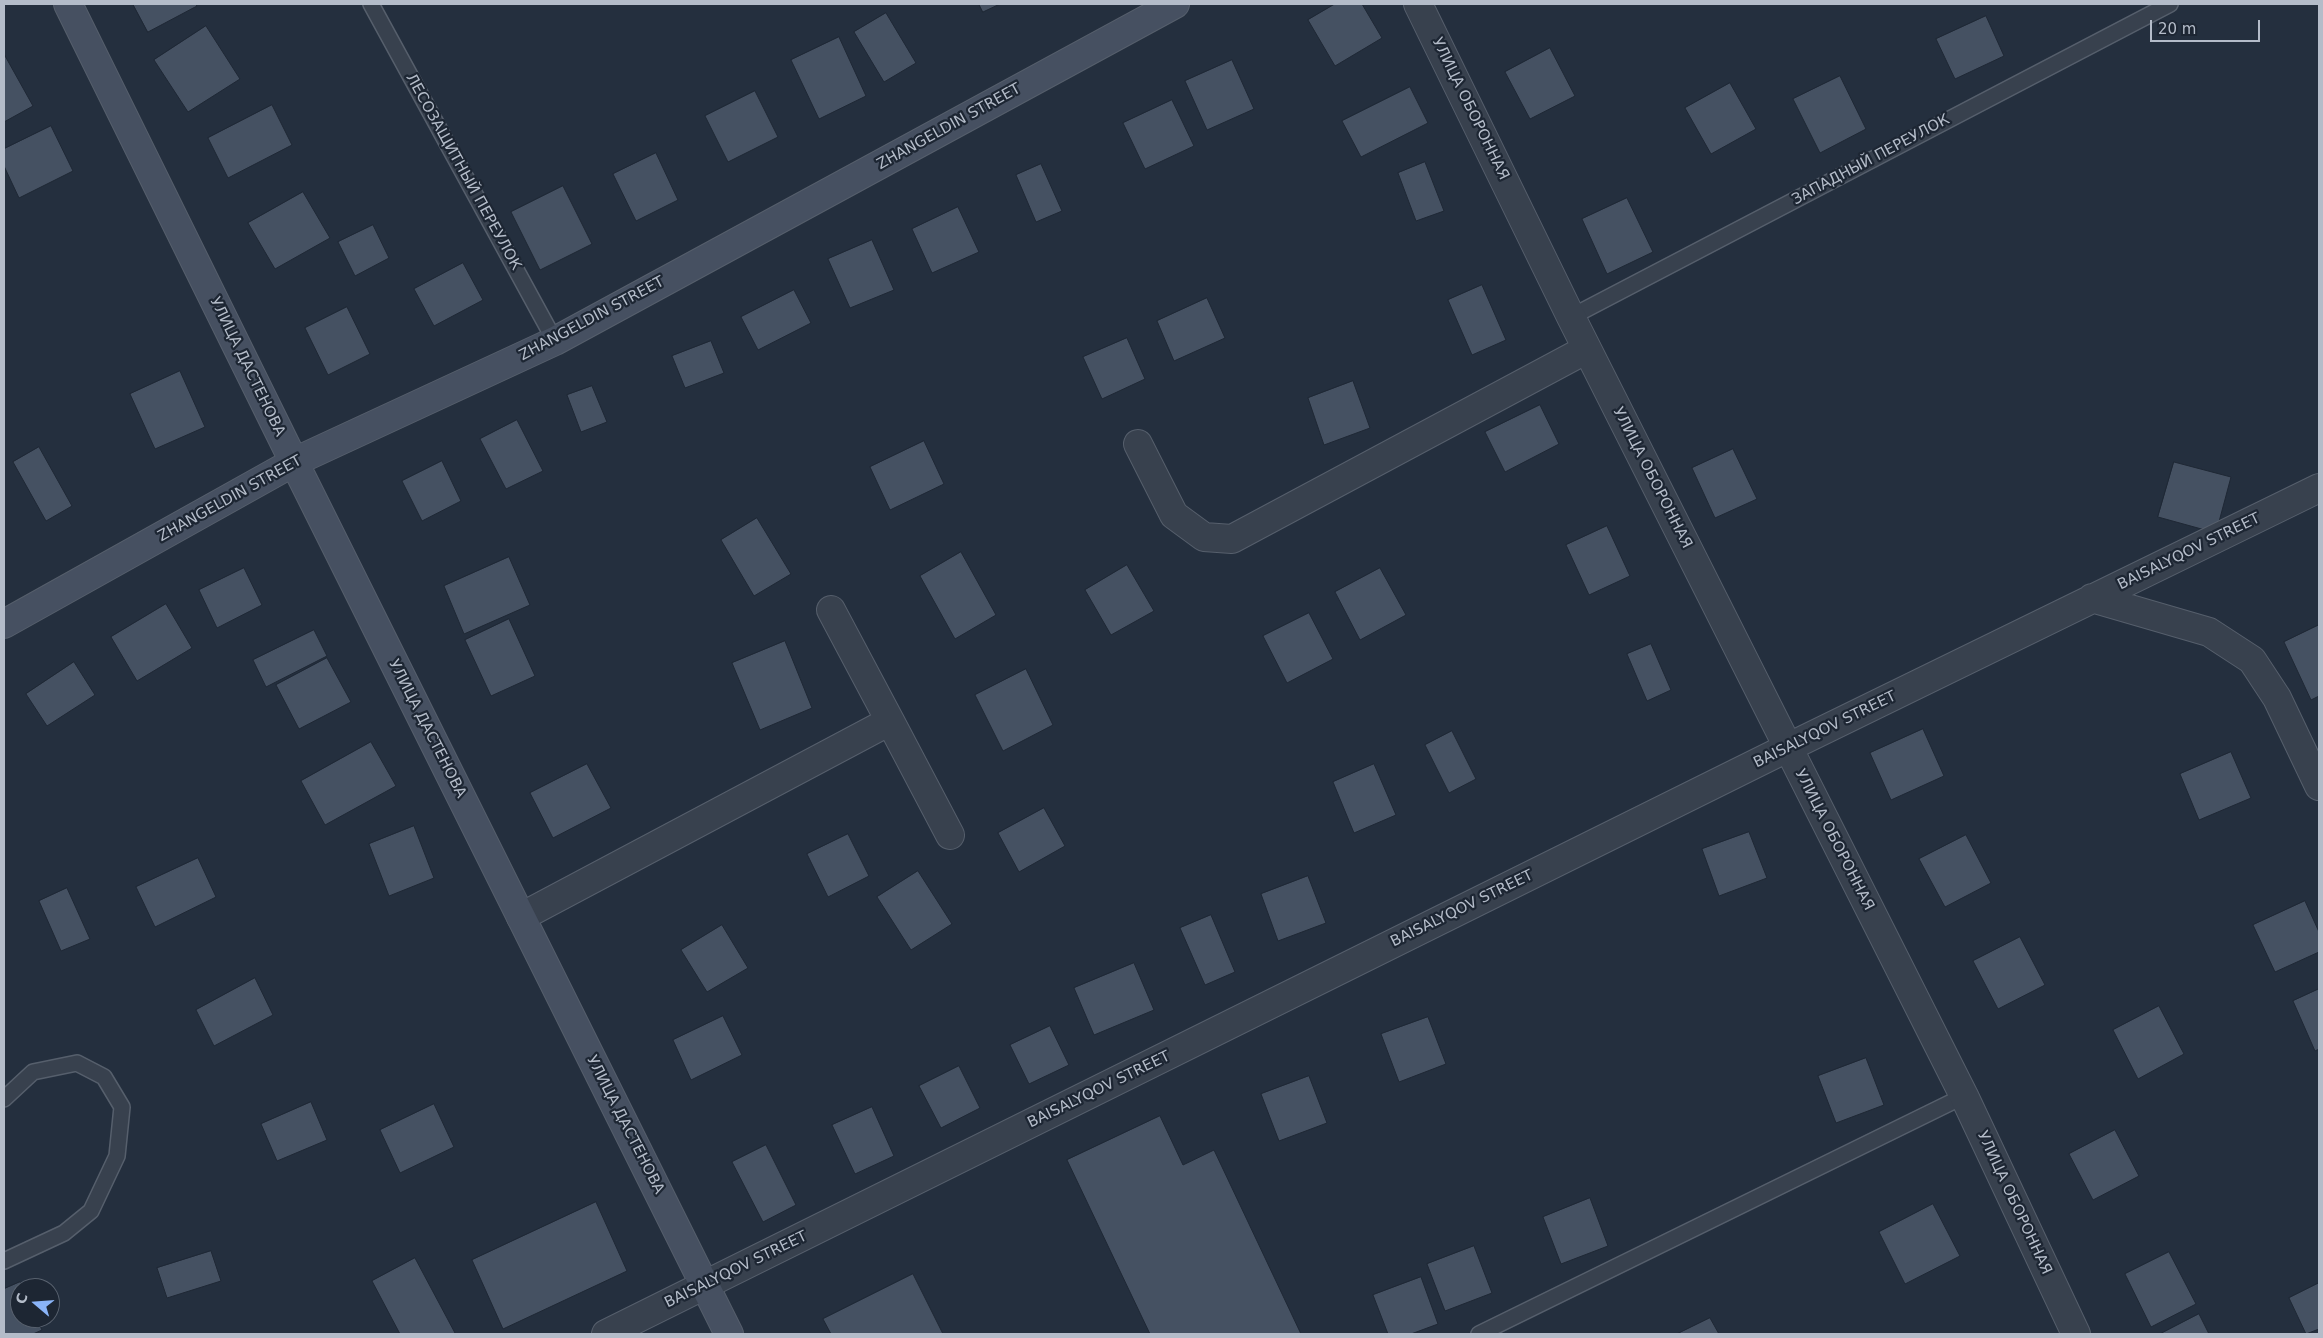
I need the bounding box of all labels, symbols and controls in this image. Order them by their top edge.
scale bar [2153,10,2263,42]
text: 20 m [2158,20,2196,38]
street label: УЛИЦА ОБОРОННАЯ [1428,35,1512,183]
street label: ЛЕСОЗАЩИТНЫЙ ПЕРЕУЛОК [401,70,525,274]
street label: ZHANGELDIN STREET [874,80,1024,174]
street label: ЗАПАДНЫЙ ПЕРЕУЛОК [1789,111,1953,209]
street label: ZHANGELDIN STREET [516,273,668,365]
street label: УЛИЦА ДАСТЕНОВА [205,294,289,440]
street label: УЛИЦА ОБОРОННАЯ [1608,404,1696,552]
street label: ZHANGELDIN STREET [155,452,305,546]
street label: BAISALYQOV STREET [2115,510,2263,594]
street label: УЛИЦА ДАСТЕНОВА [384,657,470,801]
street label: BAISALYQOV STREET [1751,688,1899,772]
street label: УЛИЦА ОБОРОННАЯ [1790,766,1878,914]
street label: BAISALYQOV STREET [1388,867,1536,951]
street label: BAISALYQOV STREET [1025,1048,1173,1132]
street label: УЛИЦА ДАСТЕНОВА [582,1053,668,1197]
street label: УЛИЦА ОБОРОННАЯ [1973,1128,2055,1278]
street label: BAISALYQOV STREET [662,1228,810,1312]
north arrow [10,1278,60,1328]
text: С [12,1291,31,1306]

